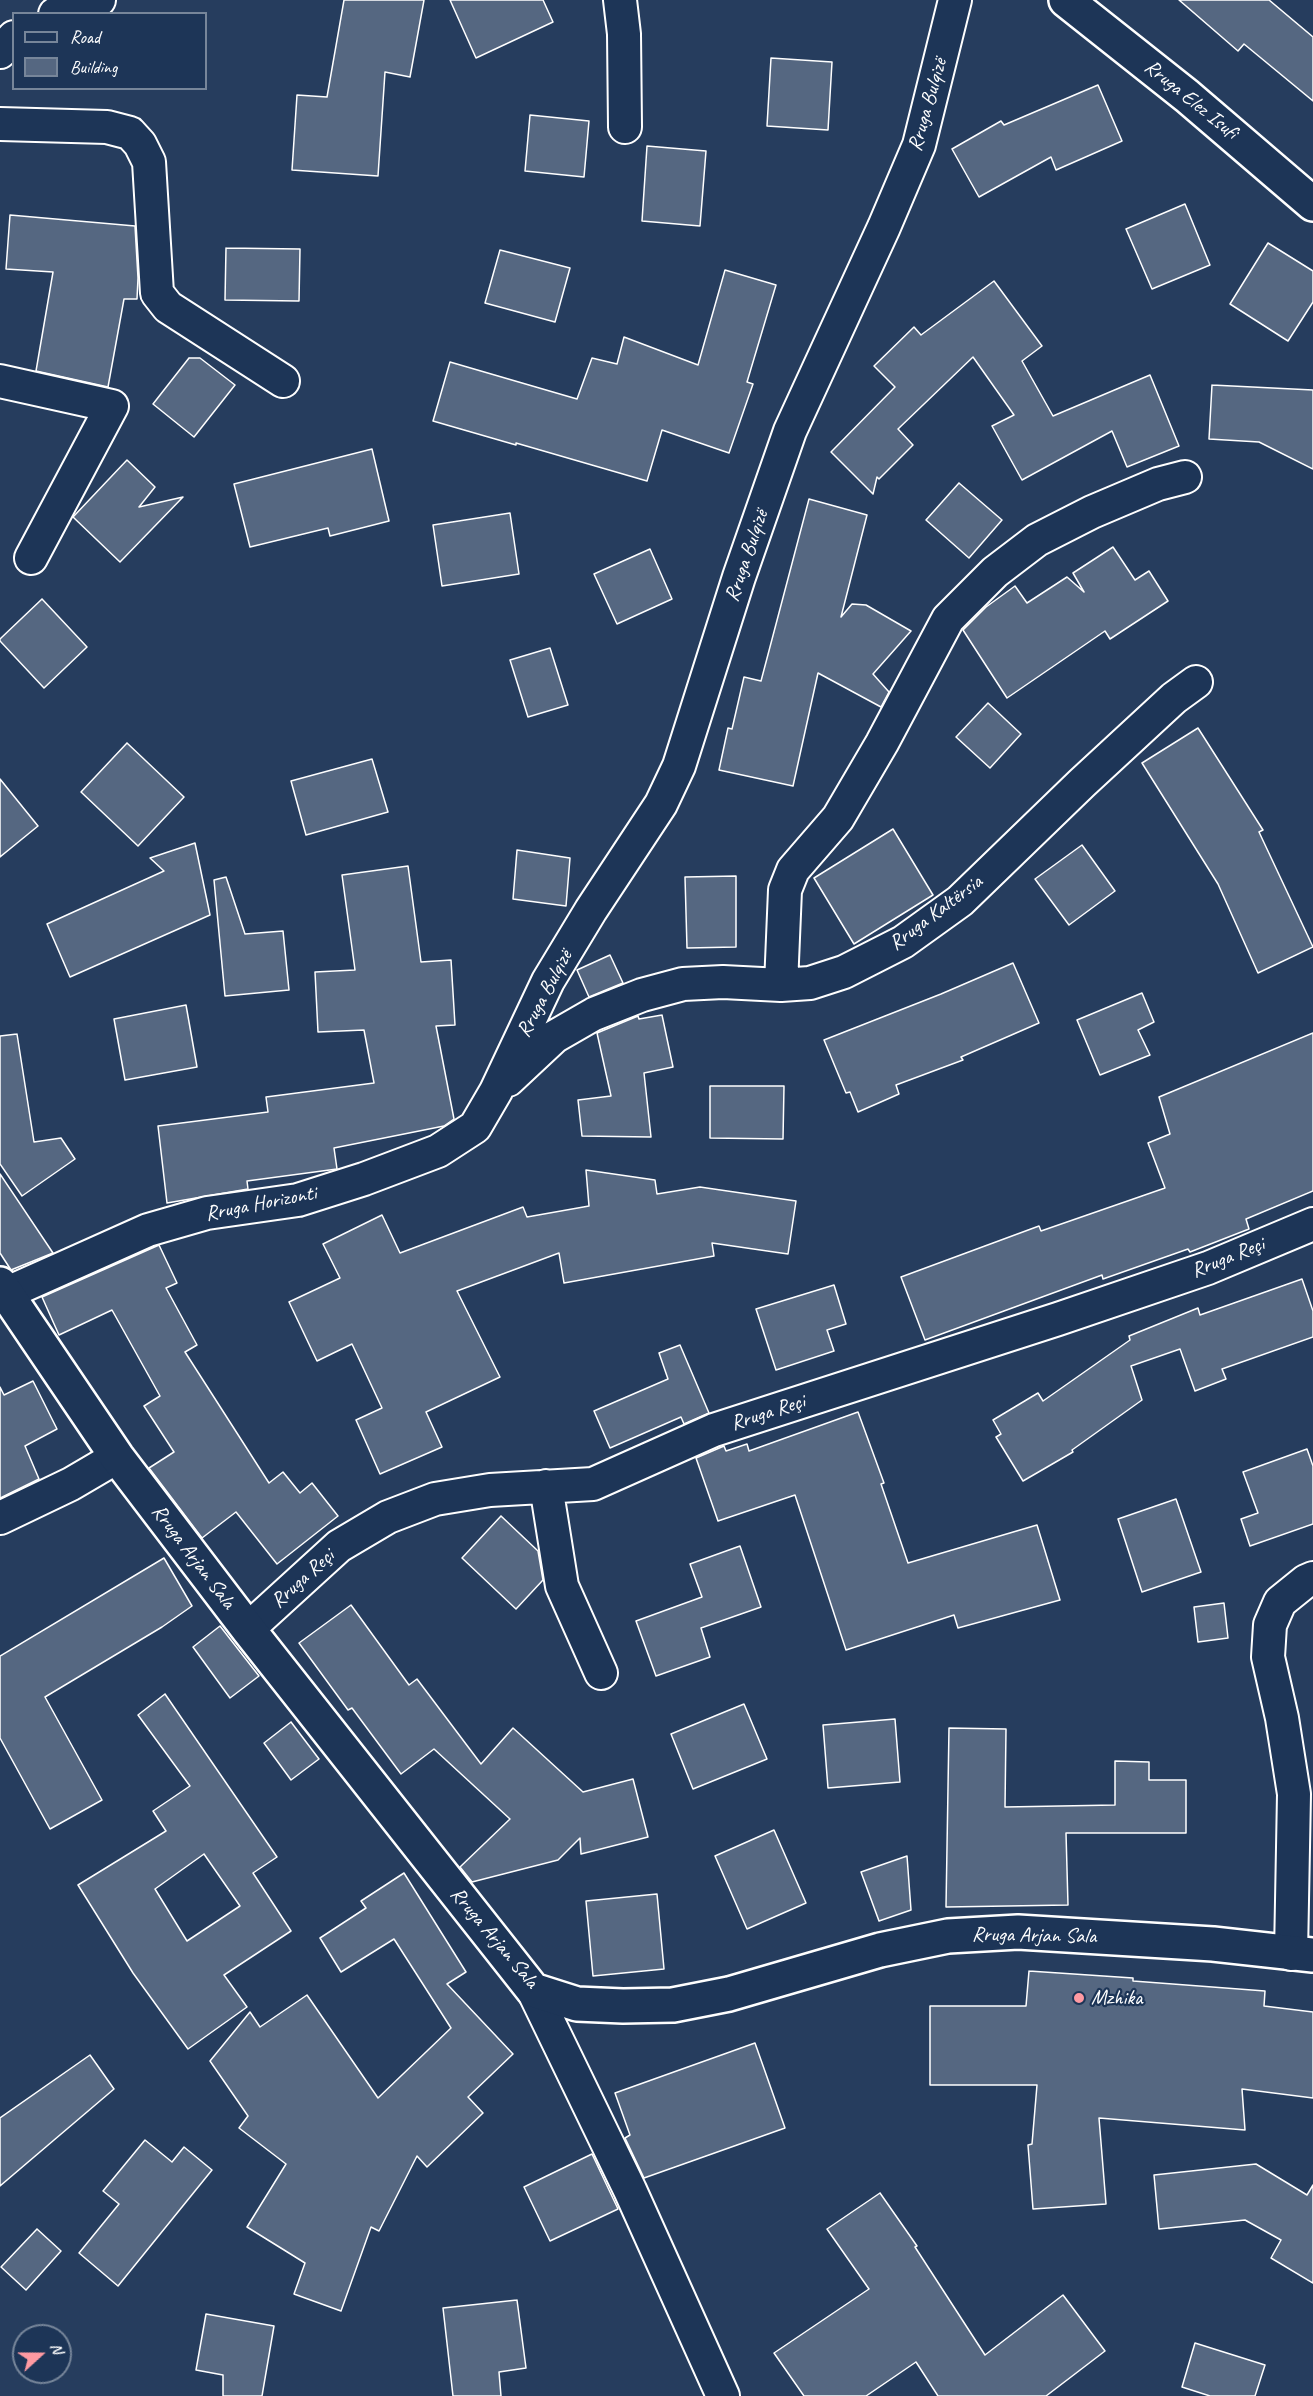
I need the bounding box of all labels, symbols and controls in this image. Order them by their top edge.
legend [12,12,207,90]
text: Road [70,26,100,48]
street label: Rruga Elez Isufi [1139,55,1243,145]
text: Building [70,56,117,78]
street label: Rruga Bulqizë [903,56,953,154]
street label: Rruga Bulqizë [720,507,774,605]
street label: Rruga Kaltërsia [884,870,988,956]
street label: Rruga Bulqizë [512,946,578,1042]
street label: Rruga Horizonti [203,1181,319,1227]
street label: Rruga Reçi [1188,1232,1268,1284]
street label: Rruga Reçi [728,1389,808,1437]
street label: Rruga Arjan Sala [146,1500,240,1614]
street label: Rruga Reçi [266,1544,340,1614]
street label: Rruga Arjan Sala [444,1882,544,1994]
street label: Rruga Arjan Sala [972,1922,1096,1950]
place label: Mzhika [1091,1985,1142,2011]
marker: Mzhika [1072,1991,1086,2005]
north arrow [12,2324,72,2384]
text: N [46,2340,68,2356]

